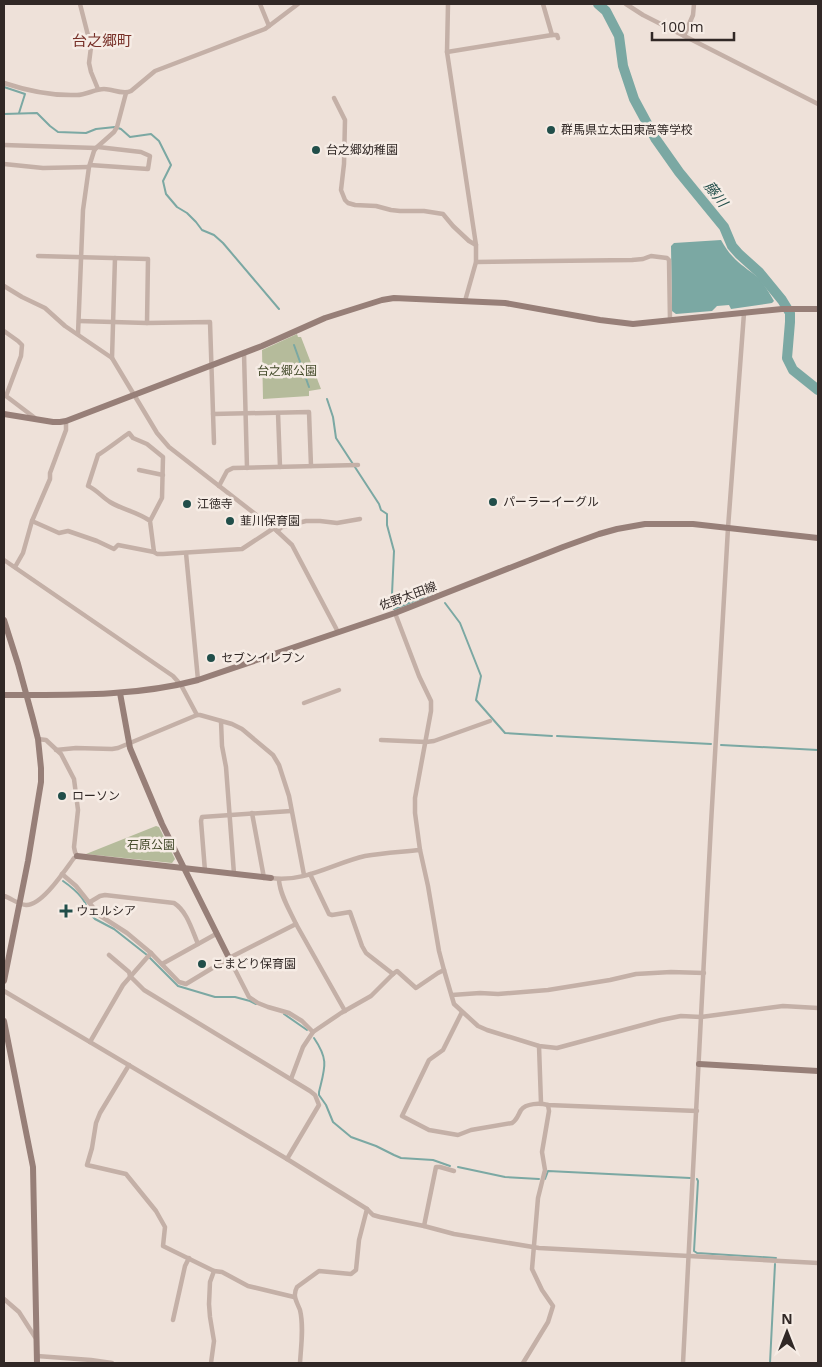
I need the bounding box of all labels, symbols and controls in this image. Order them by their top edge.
scale bar [652,10,734,42]
text: 100 m [660,16,704,36]
district label: 台之郷町 [72,30,132,50]
place label: 群馬県立太田東高等学校 [561,121,693,138]
marker: 群馬県立太田東高等学校 [545,124,557,136]
place label: 台之郷幼稚園 [326,141,398,158]
marker: 台之郷幼稚園 [310,144,322,156]
water label: 藤川 [700,177,734,212]
park label: 台之郷公園 [257,362,317,379]
place label: パーラーイーグル [503,493,599,510]
place label: 江徳寺 [197,495,233,512]
marker: パーラーイーグル [487,496,499,508]
marker: 江徳寺 [181,498,193,510]
place label: 韮川保育園 [240,512,300,529]
marker: 韮川保育園 [224,515,236,527]
street label: 佐野太田線 [377,577,439,614]
place label: セブンイレブン [221,649,305,666]
marker: セブンイレブン [205,652,217,664]
place label: ローソン [72,787,120,804]
marker: ローソン [56,790,68,802]
park label: 石原公園 [127,836,175,853]
place label: ウェルシア [76,902,136,919]
marker: ウェルシア [60,905,72,917]
place label: こまどり保育園 [212,955,296,972]
marker: こまどり保育園 [196,958,208,970]
north arrow [762,1307,812,1357]
text: N [781,1309,793,1328]

